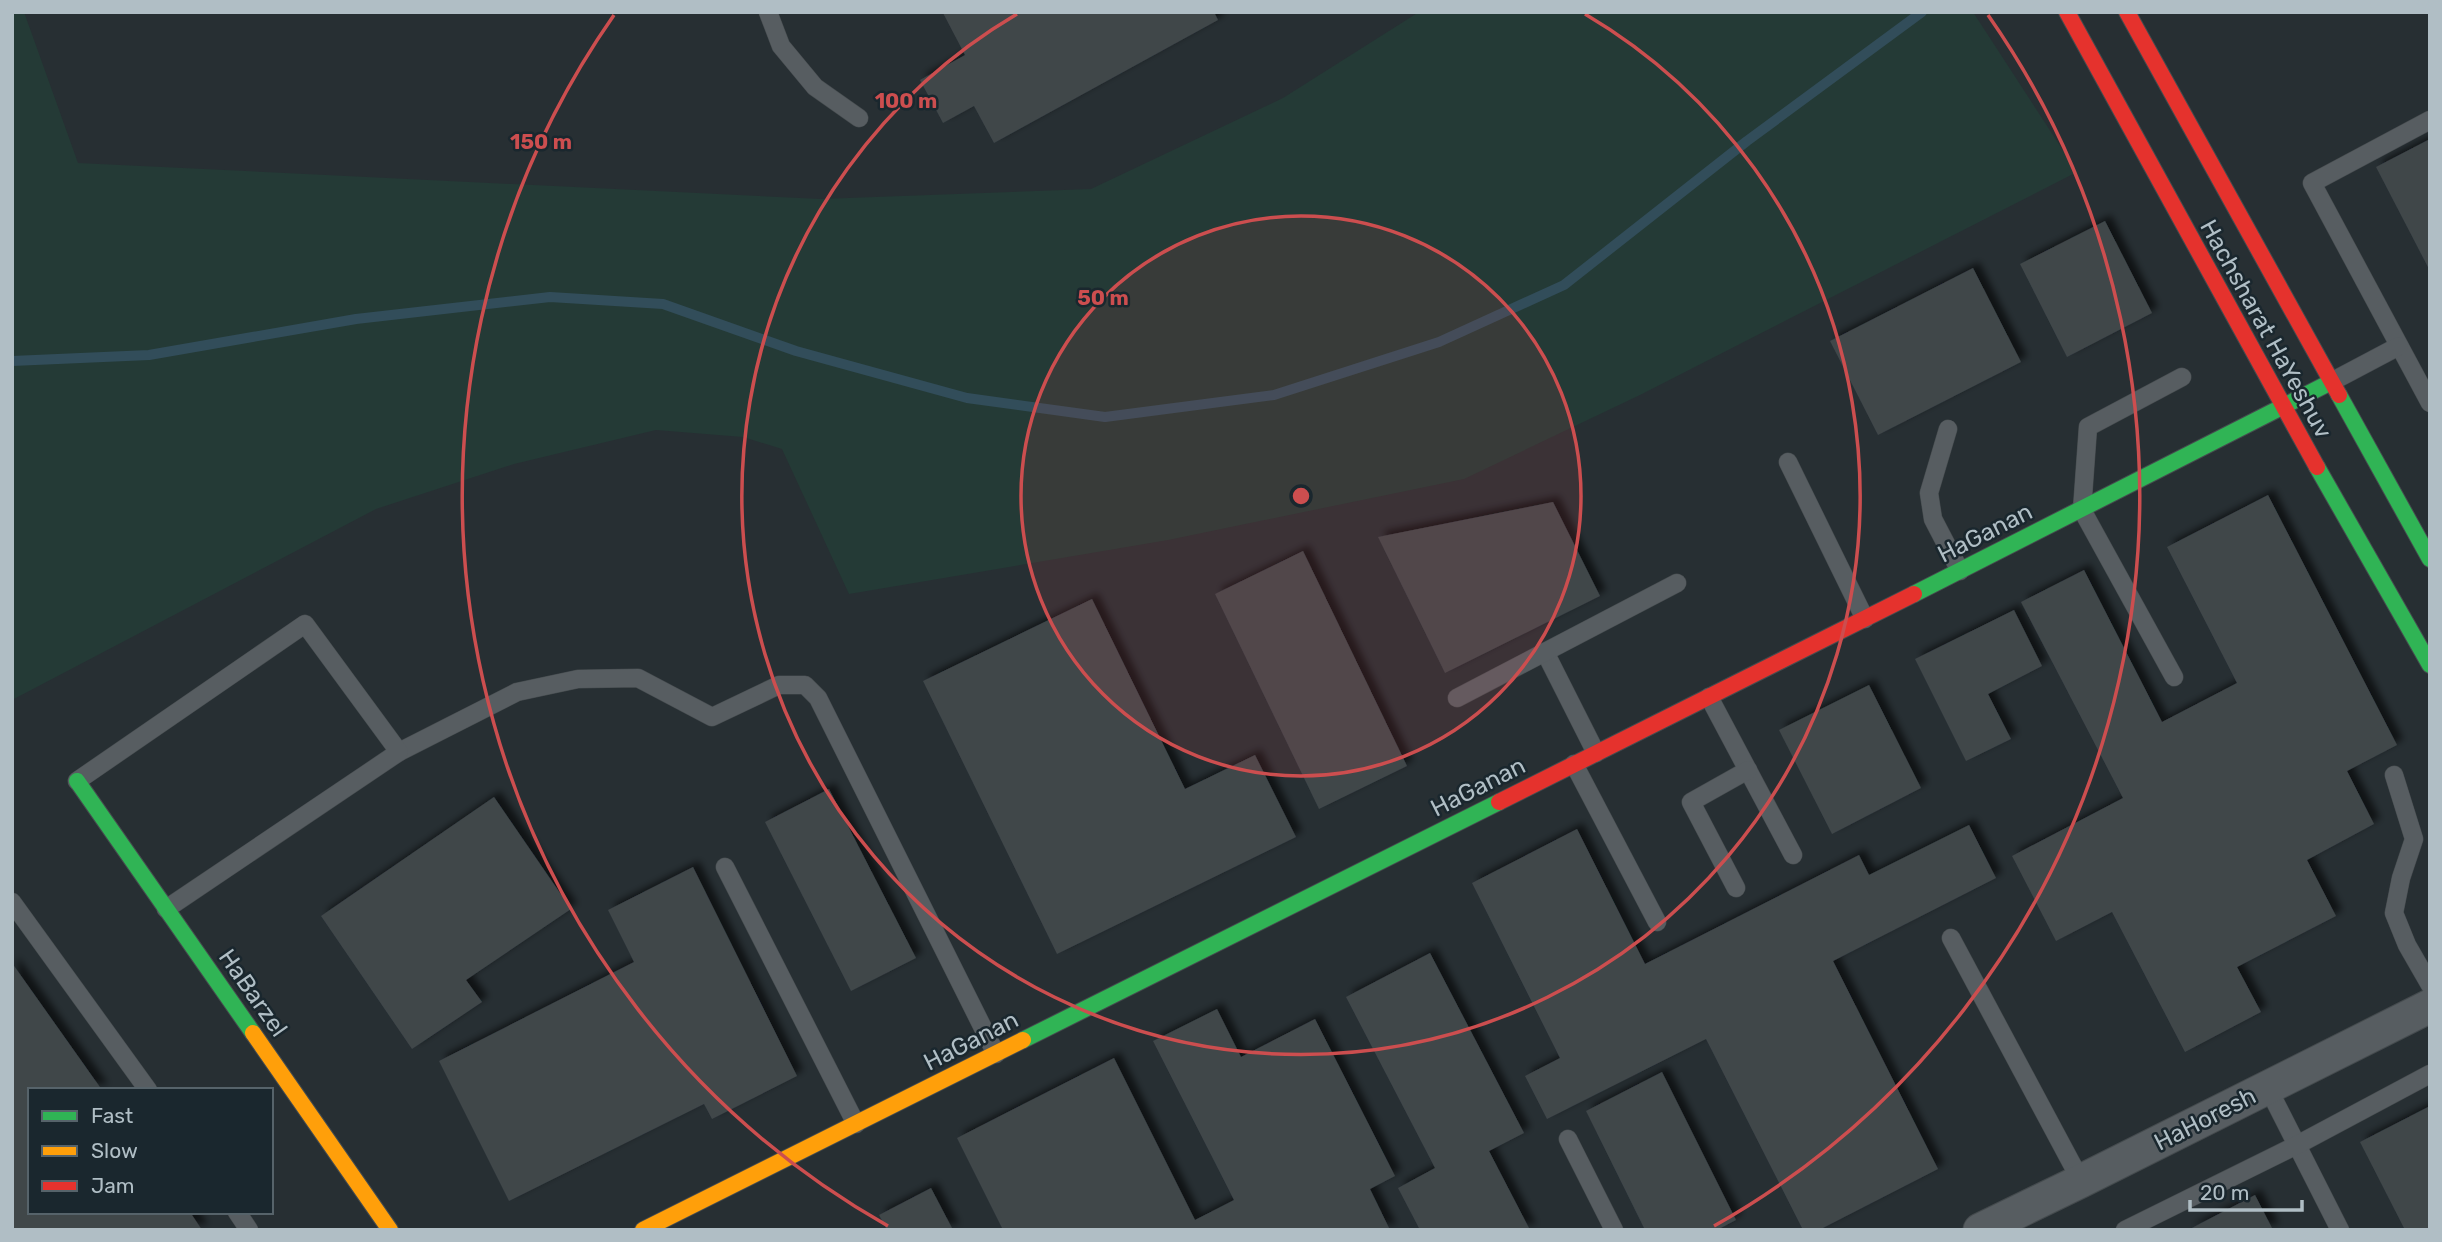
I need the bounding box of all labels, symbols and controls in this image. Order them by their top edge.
text: 100 m [875,88,937,113]
text: 150 m [510,129,572,154]
street label: Hachsharat HaYeshuv [2194,215,2338,443]
text: 50 m [1077,285,1129,310]
centre of rings [1289,484,1313,508]
street label: HaGanan [1933,497,2037,569]
street label: HaGanan [1426,751,1530,823]
street label: HaBarzel [213,944,293,1042]
street label: HaGanan [919,1005,1023,1077]
street label: HaHoresh [2149,1081,2261,1157]
legend [28,1088,273,1214]
text: Fast [91,1103,133,1128]
text: Slow [91,1138,138,1163]
scale bar [2190,1168,2302,1212]
text: Jam [91,1173,135,1198]
text: 20 m [2200,1180,2249,1205]

